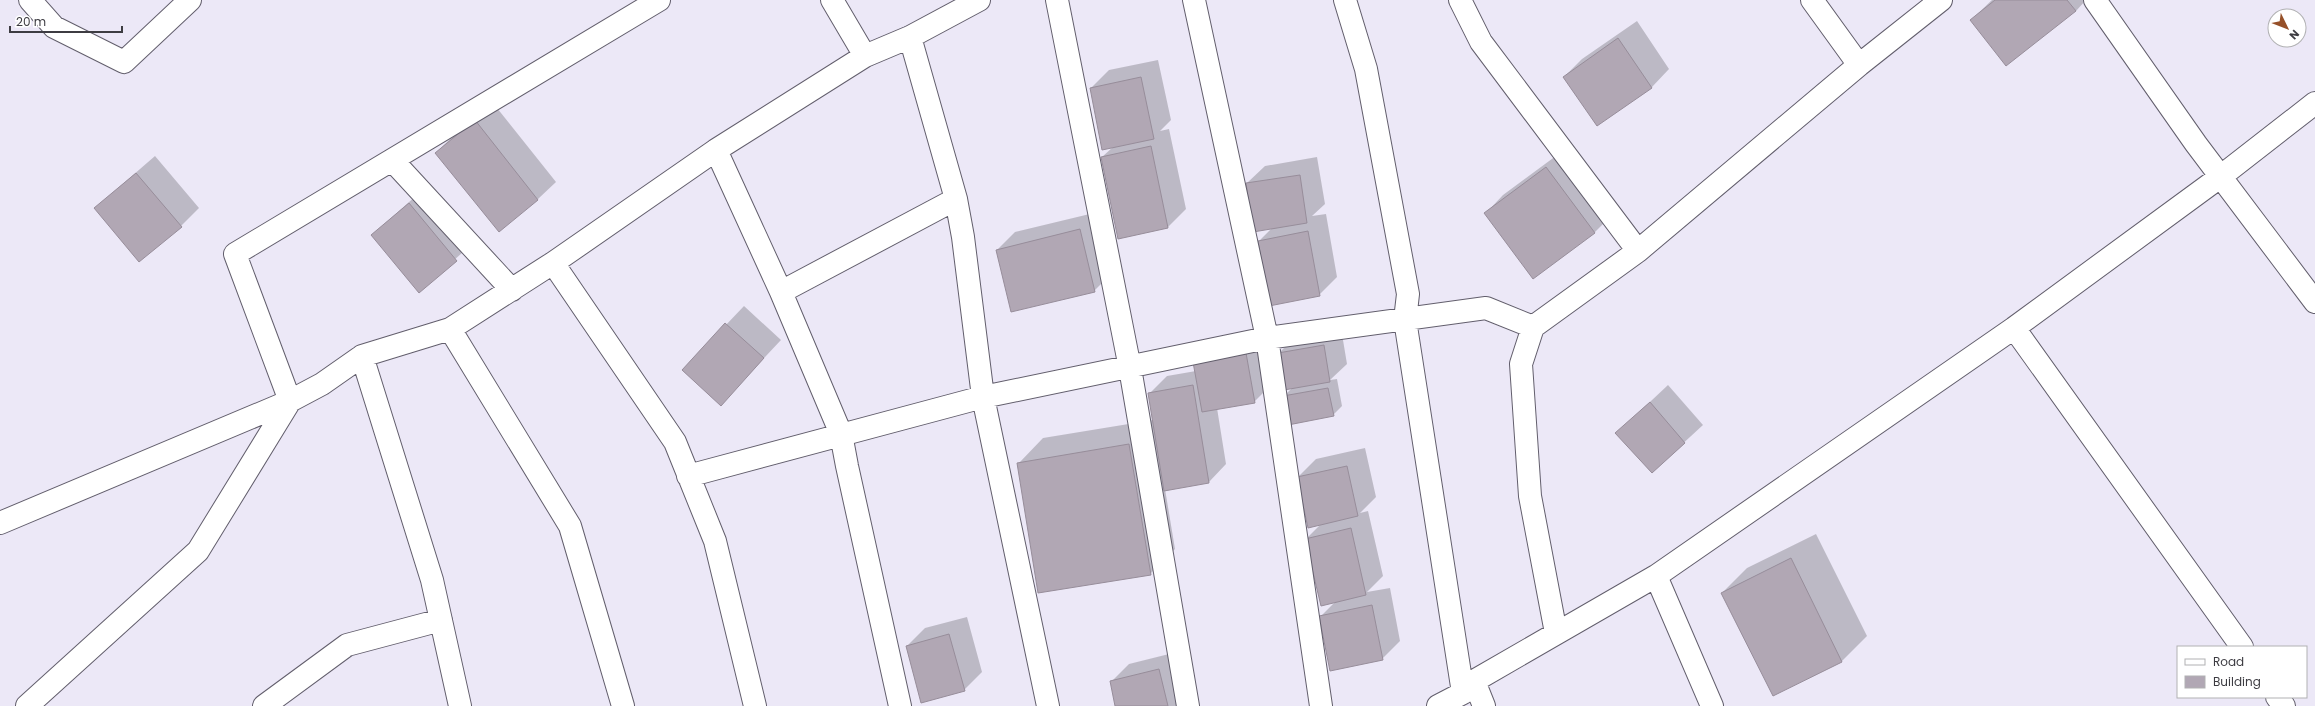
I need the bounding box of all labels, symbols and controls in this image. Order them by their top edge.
scale bar [10,8,122,34]
north arrow [2267,8,2307,48]
text: 20 m [16,13,46,30]
text: N [2286,26,2303,43]
legend [2177,646,2307,698]
text: Road [2213,653,2244,670]
text: Building [2213,673,2261,690]

